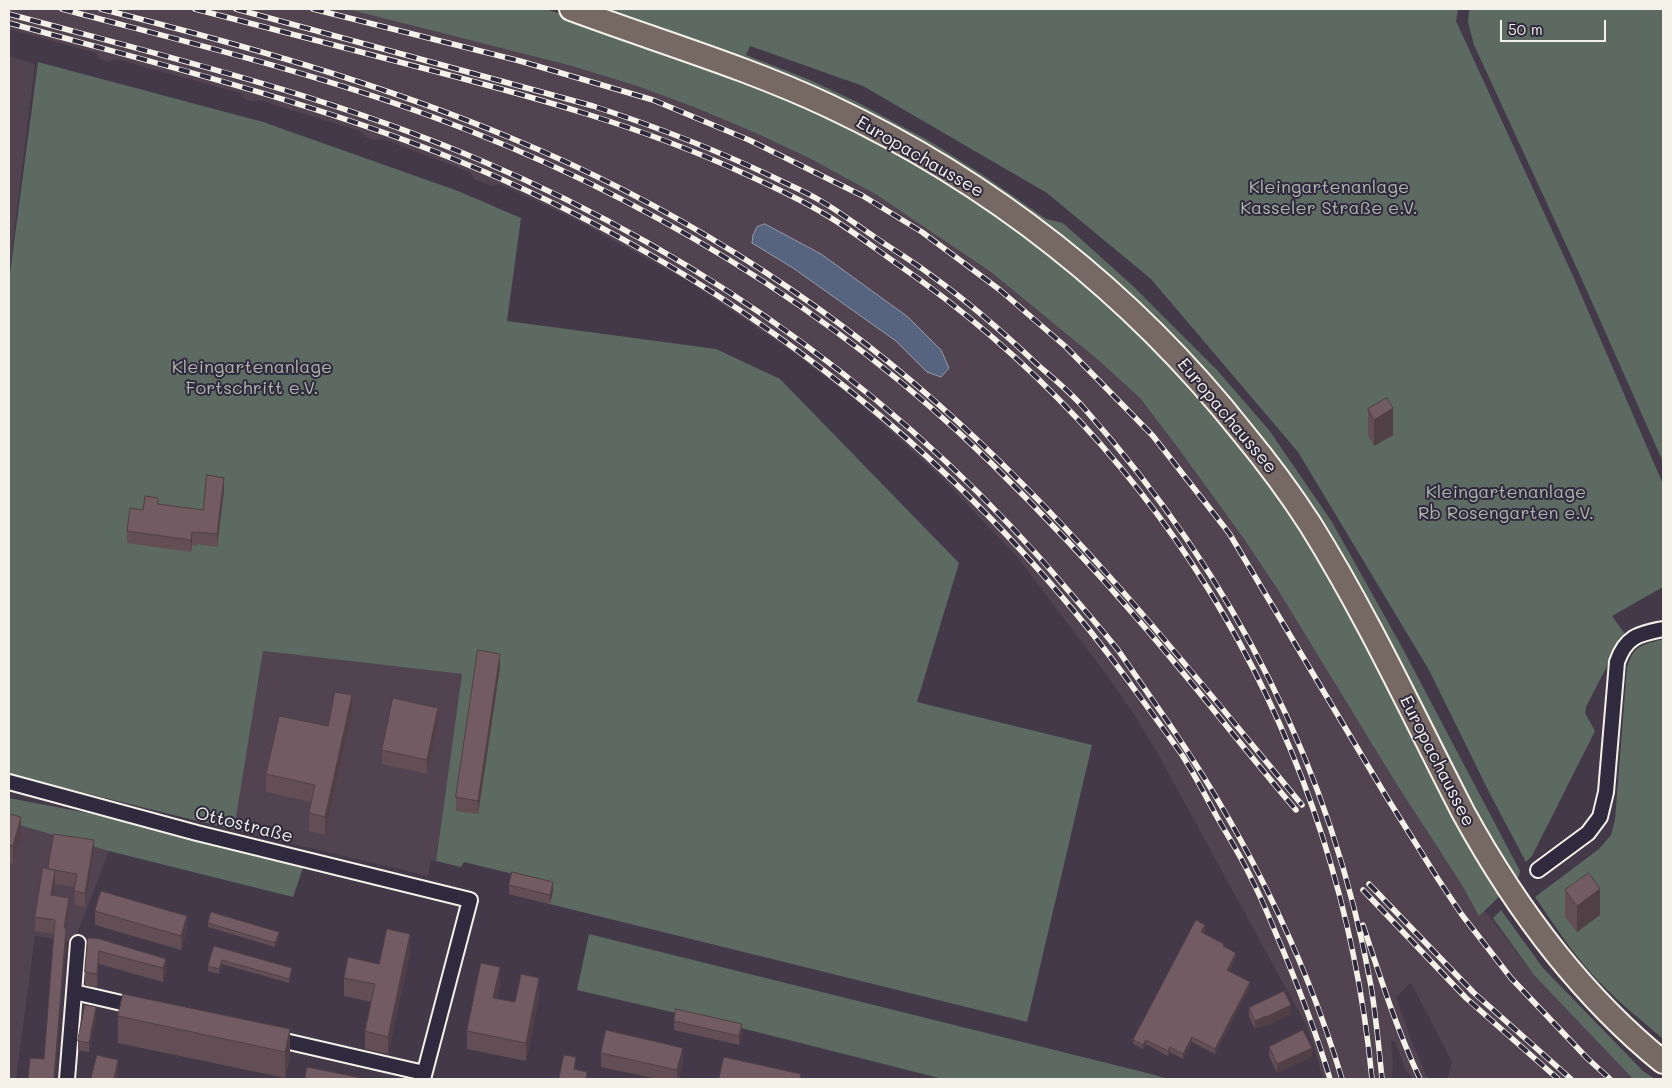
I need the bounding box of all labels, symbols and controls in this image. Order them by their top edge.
scale bar [1502,10,1608,42]
text: 50 m [1508,19,1543,39]
street label: Europachaussee [852,112,988,202]
park label: Kleingartenanlage Kasseler Straße e.V. [1240,176,1418,218]
street label: Europachaussee [1173,354,1281,478]
park label: Kleingartenanlage Fortschritt e.V. [172,356,332,398]
park label: Kleingartenanlage Rb Rosengarten e.V. [1418,481,1594,524]
street label: Europachaussee [1395,692,1479,830]
street label: Ottostraße [193,802,295,848]

